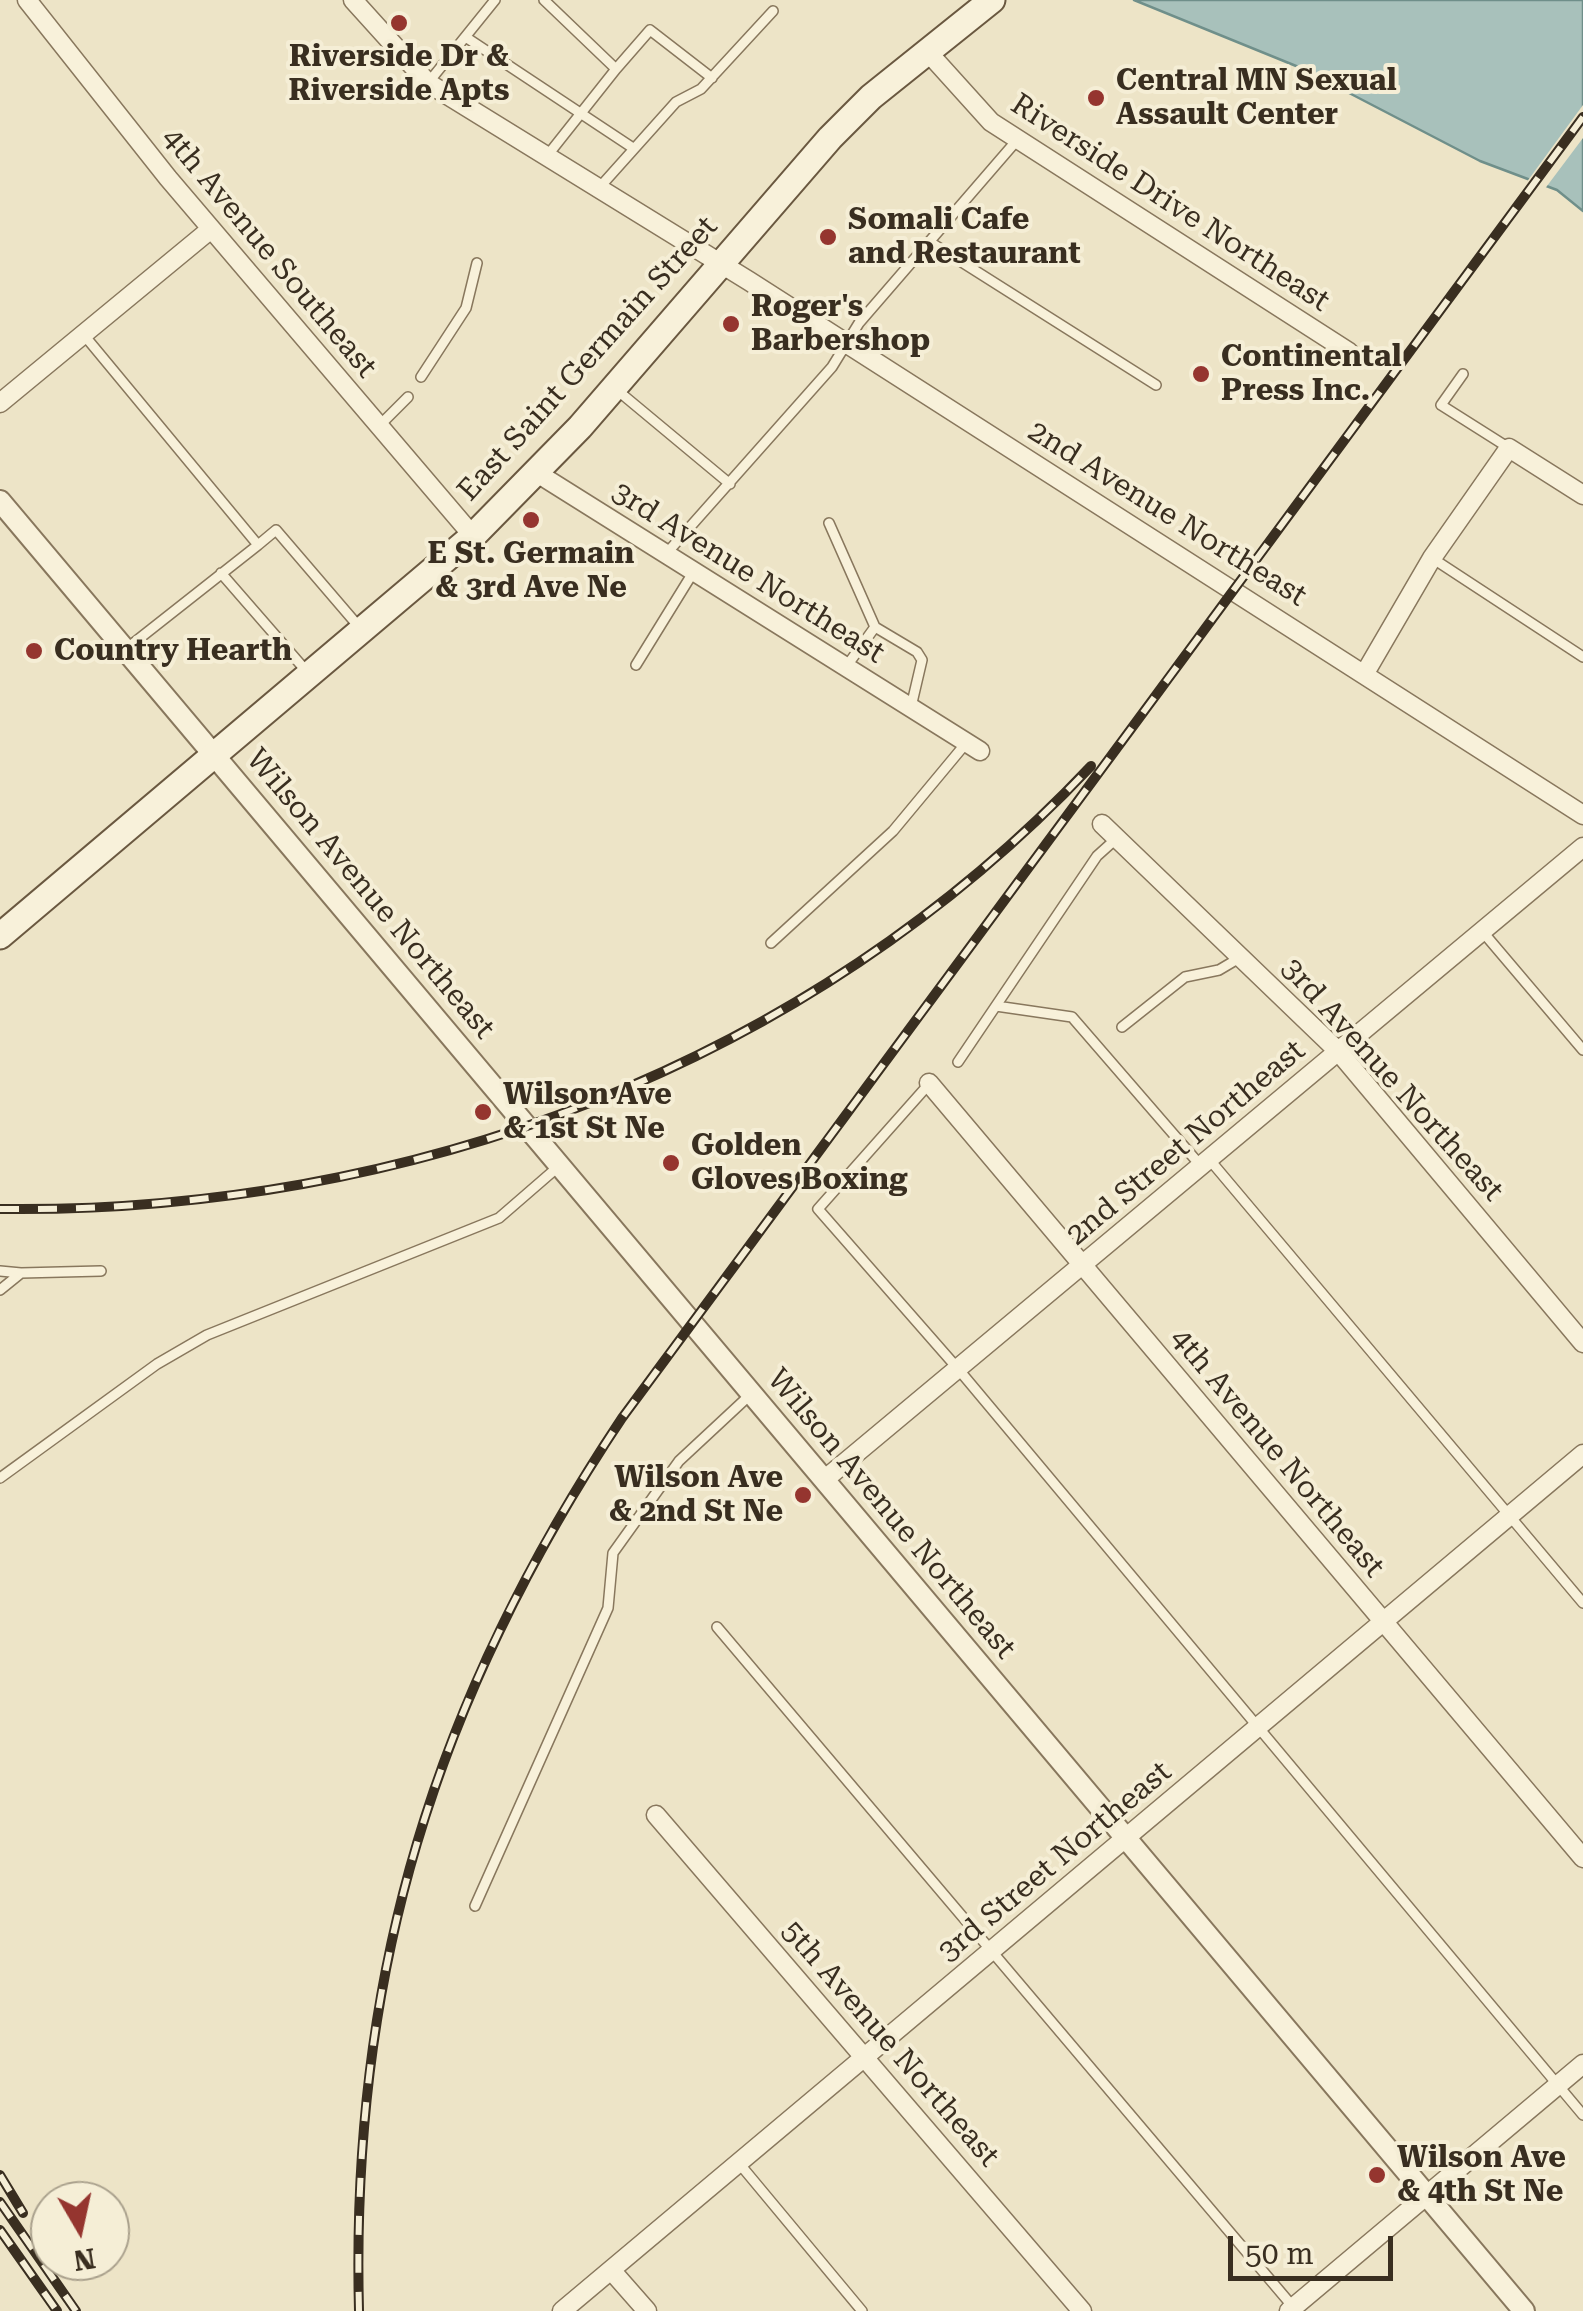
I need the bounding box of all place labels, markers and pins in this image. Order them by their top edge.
marker: Riverside Dr & Riverside Apts [388,12,410,34]
place label: Riverside Dr & Riverside Apts [289,39,509,110]
place label: Central MN Sexual Assault Center [1116,63,1397,134]
marker: Central MN Sexual Assault Center [1085,87,1107,109]
place label: Somali Cafe and Restaurant [848,202,1081,272]
marker: Somali Cafe and Restaurant [817,226,839,248]
place label: Roger's Barbershop [751,289,930,360]
marker: Roger's Barbershop [720,313,742,335]
place label: Continental Press Inc. [1221,339,1402,410]
marker: Continental Press Inc. [1190,363,1212,385]
marker: E St. Germain & 3rd Ave Ne [520,509,542,531]
place label: E St. Germain & 3rd Ave Ne [428,536,634,606]
place label: Country Hearth [54,633,292,669]
marker: Country Hearth [23,640,45,662]
place label: Wilson Ave & 1st St Ne [503,1077,672,1148]
marker: Wilson Ave & 1st St Ne [472,1101,494,1123]
place label: Golden Gloves Boxing [691,1128,908,1198]
marker: Golden Gloves Boxing [660,1152,682,1174]
place label: Wilson Ave & 2nd St Ne [609,1460,783,1530]
marker: Wilson Ave & 2nd St Ne [792,1484,814,1506]
place label: Wilson Ave & 4th St Ne [1397,2140,1566,2210]
marker: Wilson Ave & 4th St Ne [1366,2164,1388,2186]

